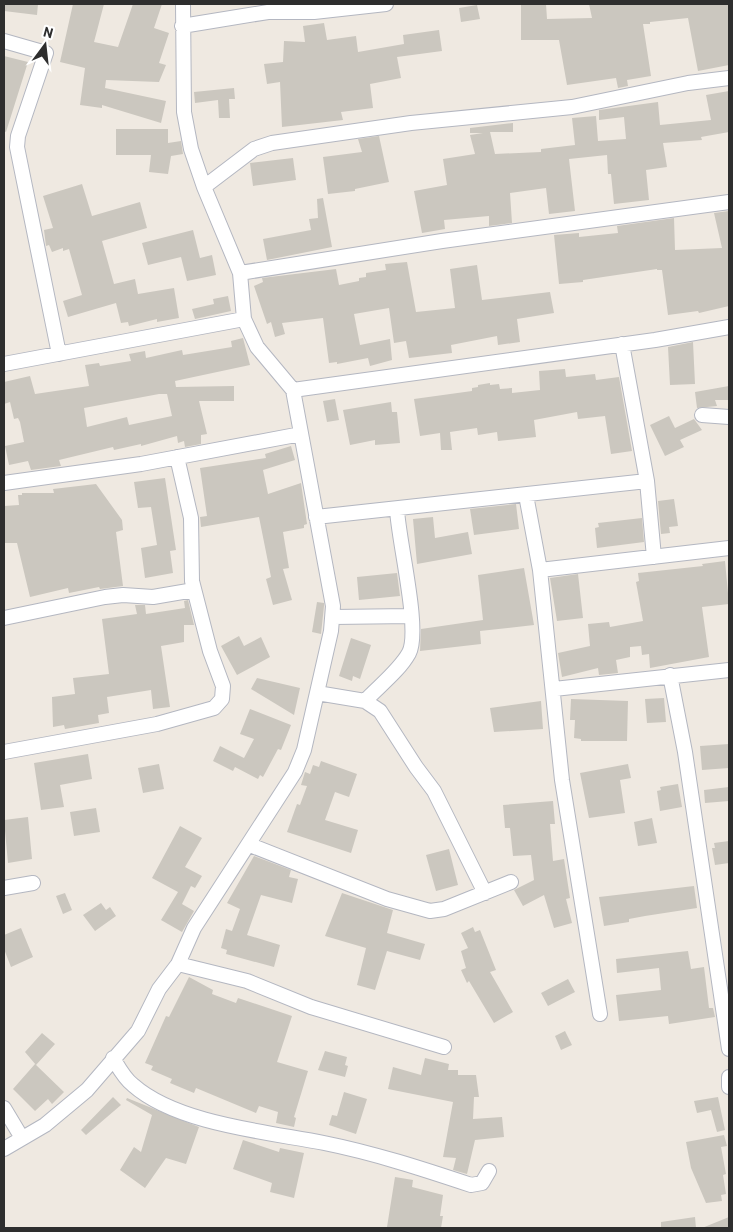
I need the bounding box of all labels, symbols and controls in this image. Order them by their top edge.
north arrow [20,20,70,70]
text: N [42,23,55,41]

